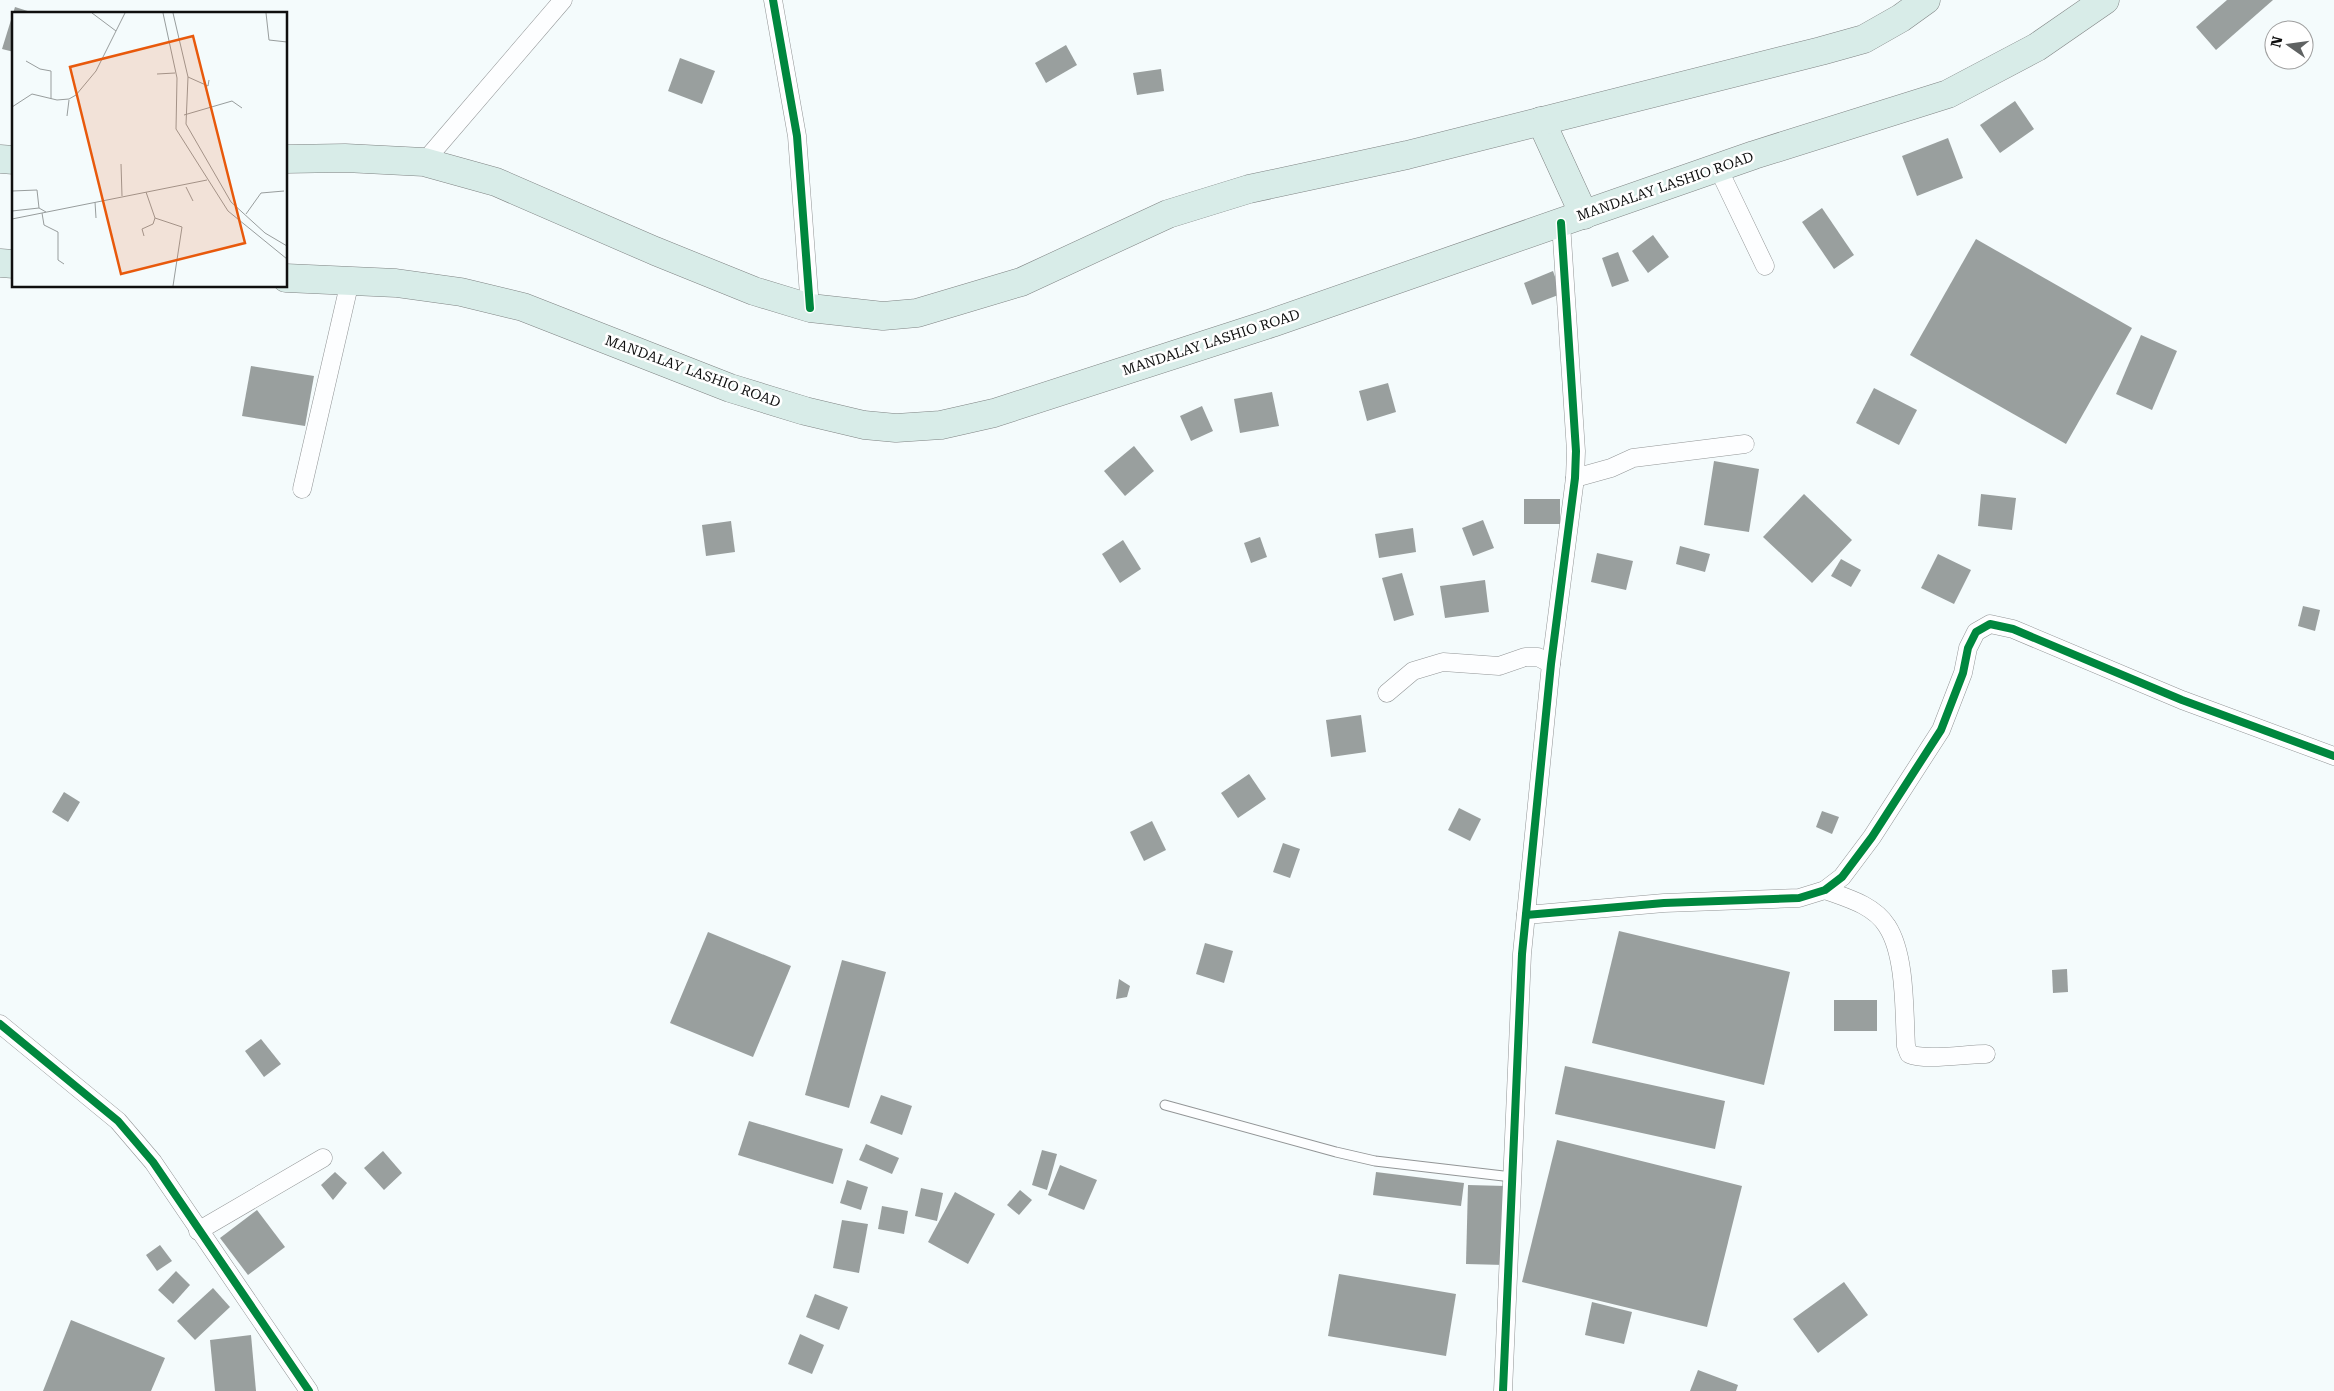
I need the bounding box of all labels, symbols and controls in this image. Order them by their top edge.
inset map [12,12,288,288]
north arrow [2264,20,2314,70]
text: N [2267,34,2286,49]
street label: MANDALAY LASHIO ROAD [1575,148,1756,224]
street label: MANDALAY LASHIO ROAD [1120,306,1302,378]
street label: MANDALAY LASHIO ROAD [603,332,783,410]

